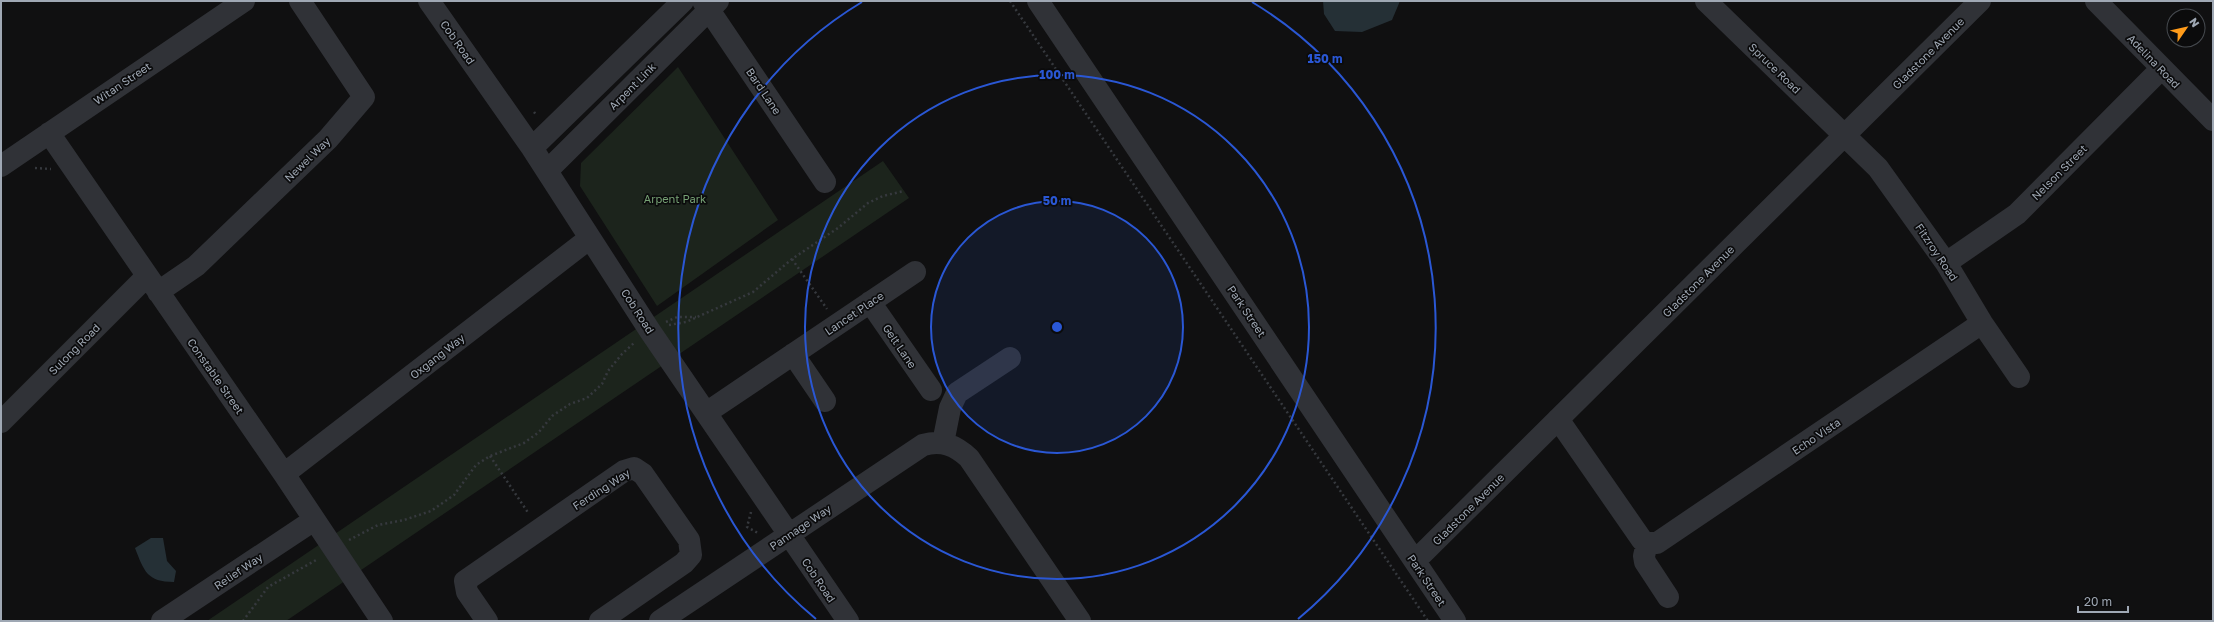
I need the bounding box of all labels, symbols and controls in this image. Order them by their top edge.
north arrow [2166,8,2206,48]
street label: Gladstone Avenue [1890,15,1966,91]
text: N [2187,15,2202,29]
street label: Cob Road [438,18,478,66]
street label: Adelina Road [2125,31,2183,91]
street label: Spruce Road [1746,40,1804,96]
text: 150 m [1308,51,1342,66]
street label: Witan Street [91,59,153,107]
street label: Arpent Link [606,60,658,112]
street label: Bard Lane [744,65,784,117]
text: 100 m [1039,67,1075,82]
street label: Newel Way [281,134,333,184]
street label: Nelson Street [2029,142,2089,202]
park label: Arpent Park [644,192,706,205]
text: 50 m [1043,193,1071,208]
street label: Fitzroy Road [1913,221,1961,283]
street label: Gladstone Avenue [1660,243,1736,319]
street label: Park Street [1225,283,1269,339]
street label: Cob Road [619,286,657,336]
street label: Lancet Place [822,289,886,337]
centre of rings [1050,320,1064,334]
street label: Sulong Road [46,321,102,377]
street label: Gelt Lane [881,322,919,370]
street label: Oxgang Way [407,331,467,381]
street label: Constable Street [185,336,247,416]
street label: Echo Vista [1789,415,1843,457]
street label: Ferding Way [570,466,632,512]
street label: Gladstone Avenue [1430,471,1506,547]
street label: Pannage Way [767,502,833,552]
street label: Relief Way [211,550,265,592]
street label: Park Street [1405,552,1449,608]
street label: Cob Road [799,555,839,605]
scale bar [2078,588,2128,614]
text: 20 m [2084,594,2112,609]

